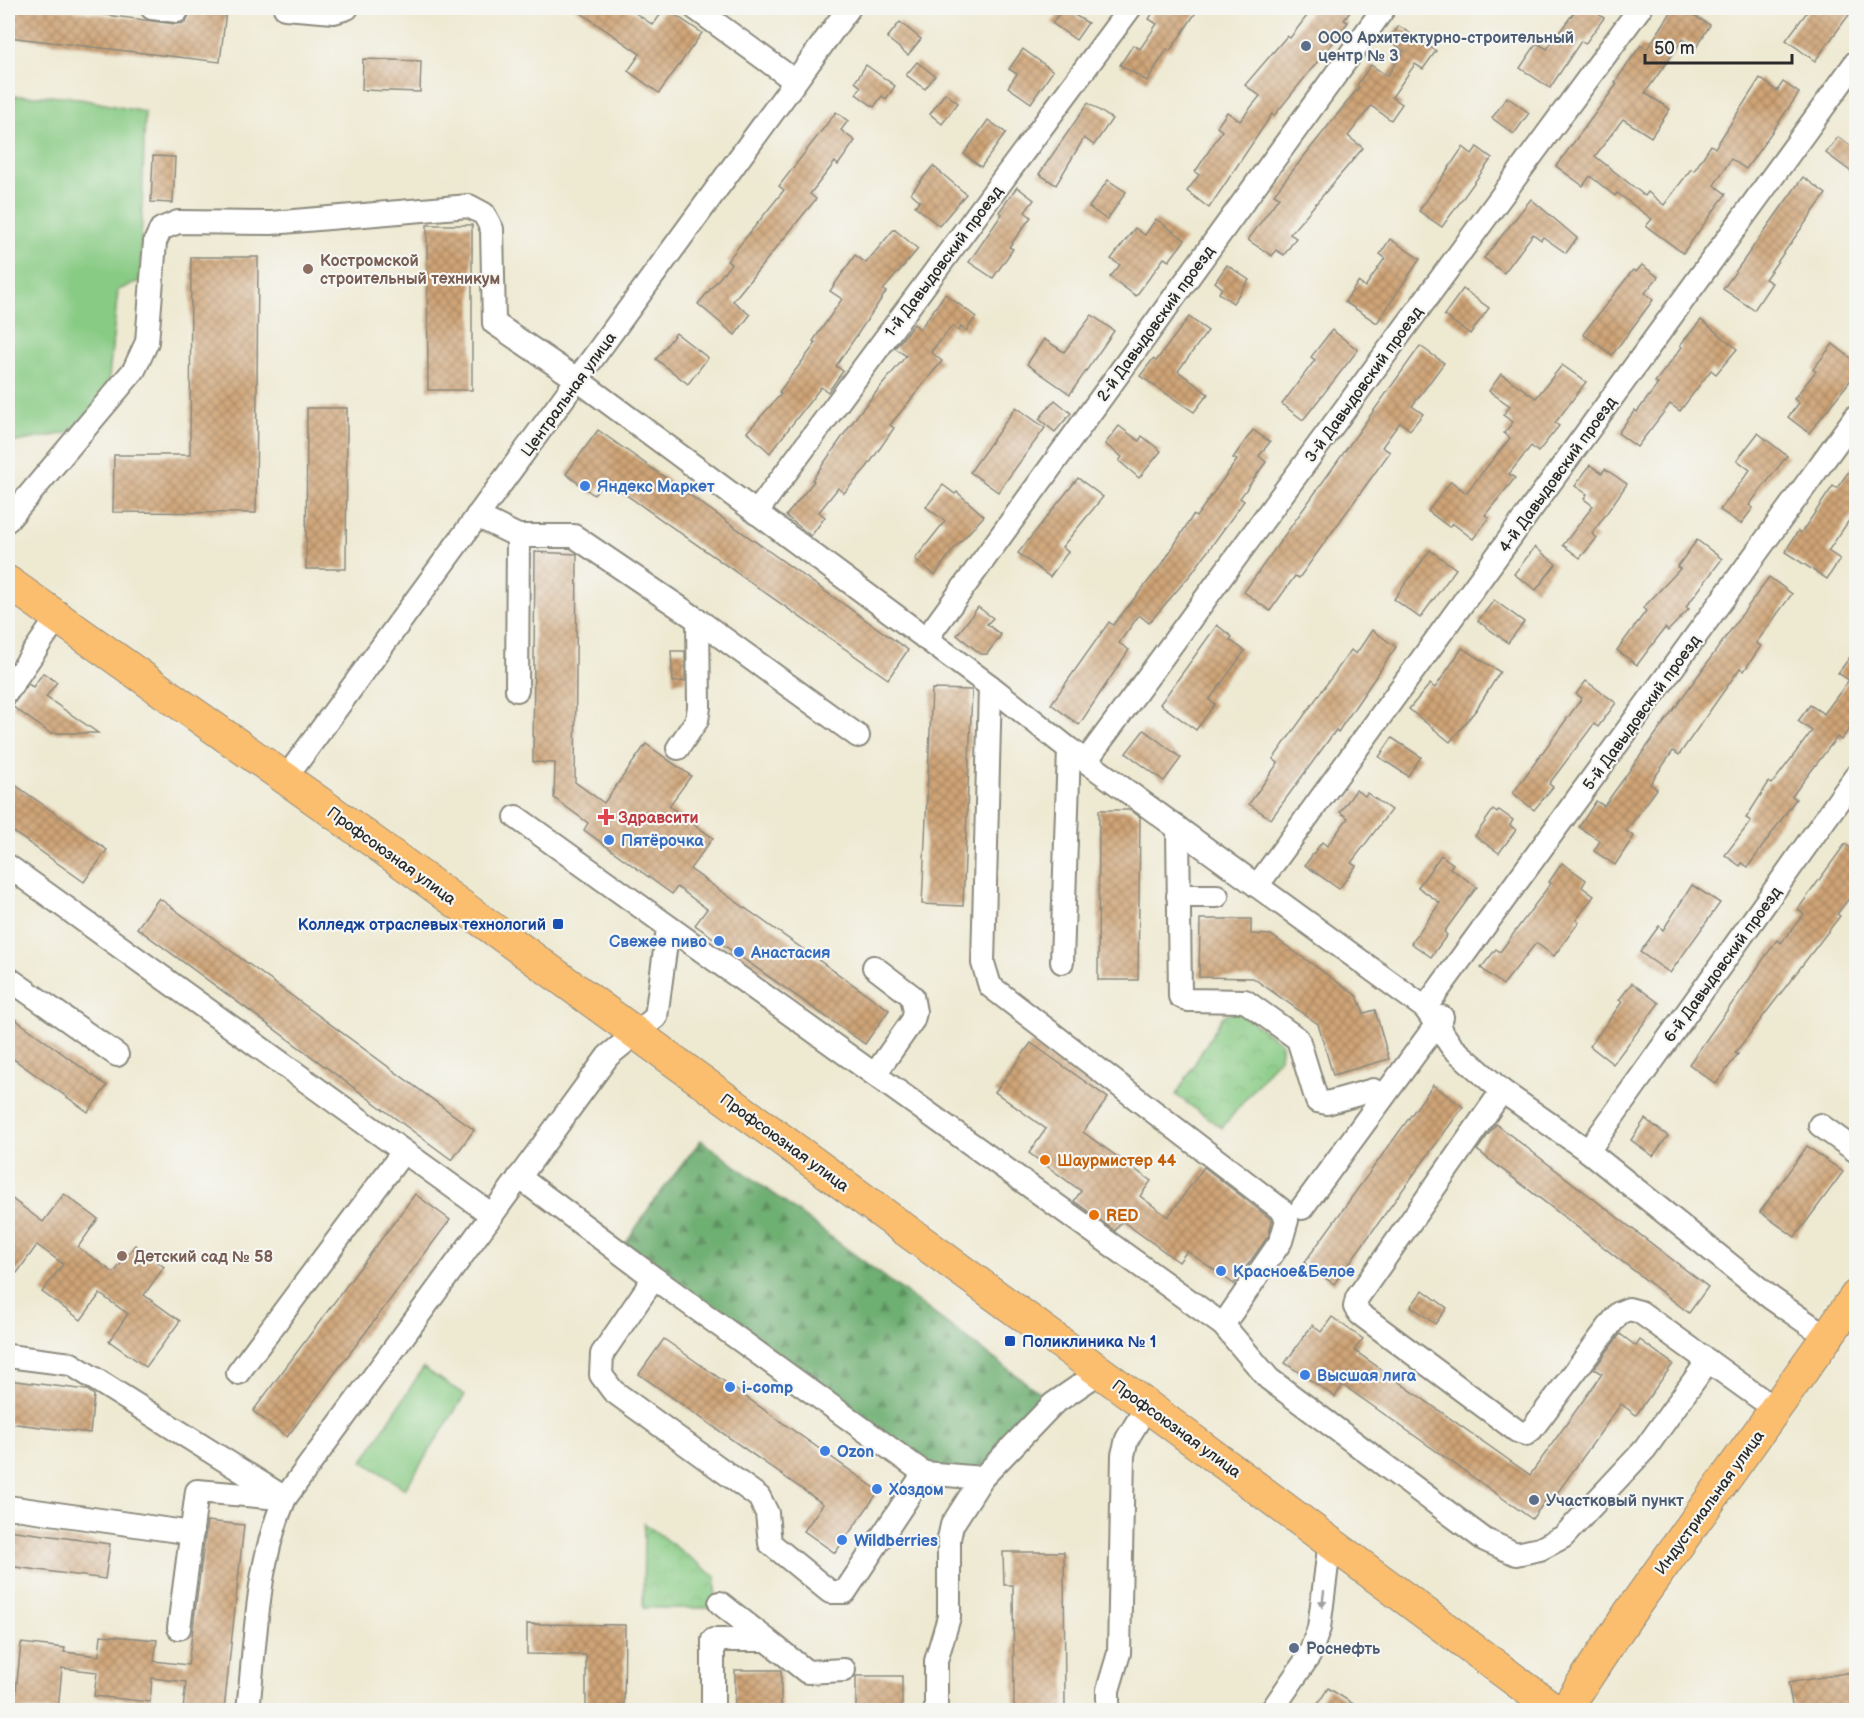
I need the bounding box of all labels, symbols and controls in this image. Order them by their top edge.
scale bar [1645,27,1792,65]
place label: ООО Архитектурно-строительный центр № 3 [1318,29,1574,66]
text: 50 m [1654,38,1695,59]
marker: ООО Архитектурно-строительный центр № 3 [1299,39,1313,53]
street label: 1-й Давыдовский проезд [881,182,1007,341]
street label: 2-й Давыдовский проезд [1093,242,1219,405]
place label: Костромской строительный техникум [320,252,500,289]
marker: Костромской строительный техникум [301,262,315,276]
street label: 3-й Давыдовский проезд [1301,303,1427,467]
street label: Центральная улица [518,329,621,461]
street label: 4-й Давыдовский проезд [1495,393,1621,556]
place label: Яндекс Маркет [597,478,715,497]
marker: Яндекс Маркет [578,479,592,493]
street label: 5-й Давыдовский проезд [1579,631,1705,794]
street label: Профсоюзная улица [323,803,460,910]
place label: Здравсити [618,809,699,828]
marker: Здравсити [599,810,613,824]
place label: Пятёрочка [621,832,704,851]
marker: Пятёрочка [602,833,616,847]
street label: 6-й Давыдовский проезд [1660,883,1786,1046]
place label: Колледж отраслевых технологий [298,916,546,935]
marker: Колледж отраслевых технологий [551,917,565,931]
place label: Свежее пиво [609,933,707,952]
marker: Свежее пиво [712,934,726,948]
place label: Анастасия [750,944,831,963]
marker: Анастасия [732,945,746,959]
street label: Профсоюзная улица [716,1090,853,1197]
place label: Шаурмистер 44 [1057,1152,1177,1171]
marker: Шаурмистер 44 [1038,1153,1052,1167]
place label: RED [1106,1207,1139,1226]
marker: RED [1087,1208,1101,1222]
place label: Детский сад № 58 [134,1248,273,1267]
marker: Детский сад № 58 [115,1249,129,1263]
place label: Красное&Белое [1233,1263,1355,1282]
marker: Красное&Белое [1214,1264,1228,1278]
place label: Поликлиника № 1 [1022,1333,1157,1352]
marker: Поликлиника № 1 [1003,1334,1017,1348]
place label: Высшая лига [1317,1367,1417,1386]
marker: Высшая лига [1298,1368,1312,1382]
street label: Профсоюзная улица [1108,1376,1245,1483]
place label: i-comp [742,1379,793,1398]
marker: i-comp [723,1380,737,1394]
street label: Индустриальная улица [1651,1427,1769,1579]
place label: Ozon [837,1443,874,1462]
marker: Ozon [818,1444,832,1458]
place label: Хоздом [888,1481,944,1500]
marker: Хоздом [870,1482,884,1496]
place label: Участковый пункт [1546,1492,1684,1511]
marker: Участковый пункт [1527,1493,1541,1507]
place label: Wildberries [854,1532,938,1551]
marker: Wildberries [835,1533,849,1547]
one-way arrow [1318,1589,1328,1608]
place label: Роснефть [1306,1640,1381,1659]
marker: Роснефть [1287,1641,1301,1655]

